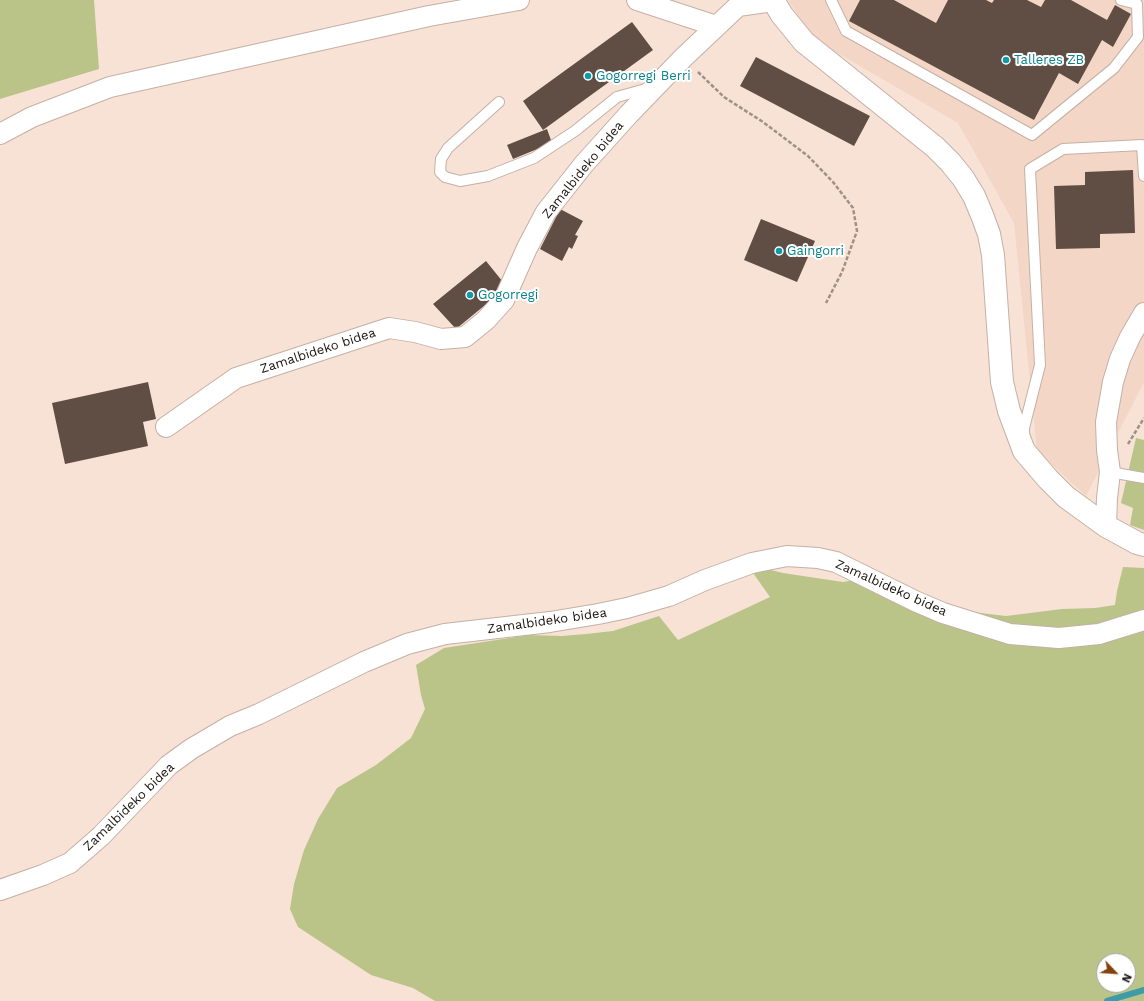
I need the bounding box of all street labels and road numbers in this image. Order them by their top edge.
street label: Zamalbideko bidea [539,118,627,222]
street label: Zamalbideko bidea [258,325,378,377]
street label: Zamalbideko bidea [833,556,949,620]
street label: Zamalbideko bidea [486,605,608,637]
street label: Zamalbideko bidea [80,760,178,854]

